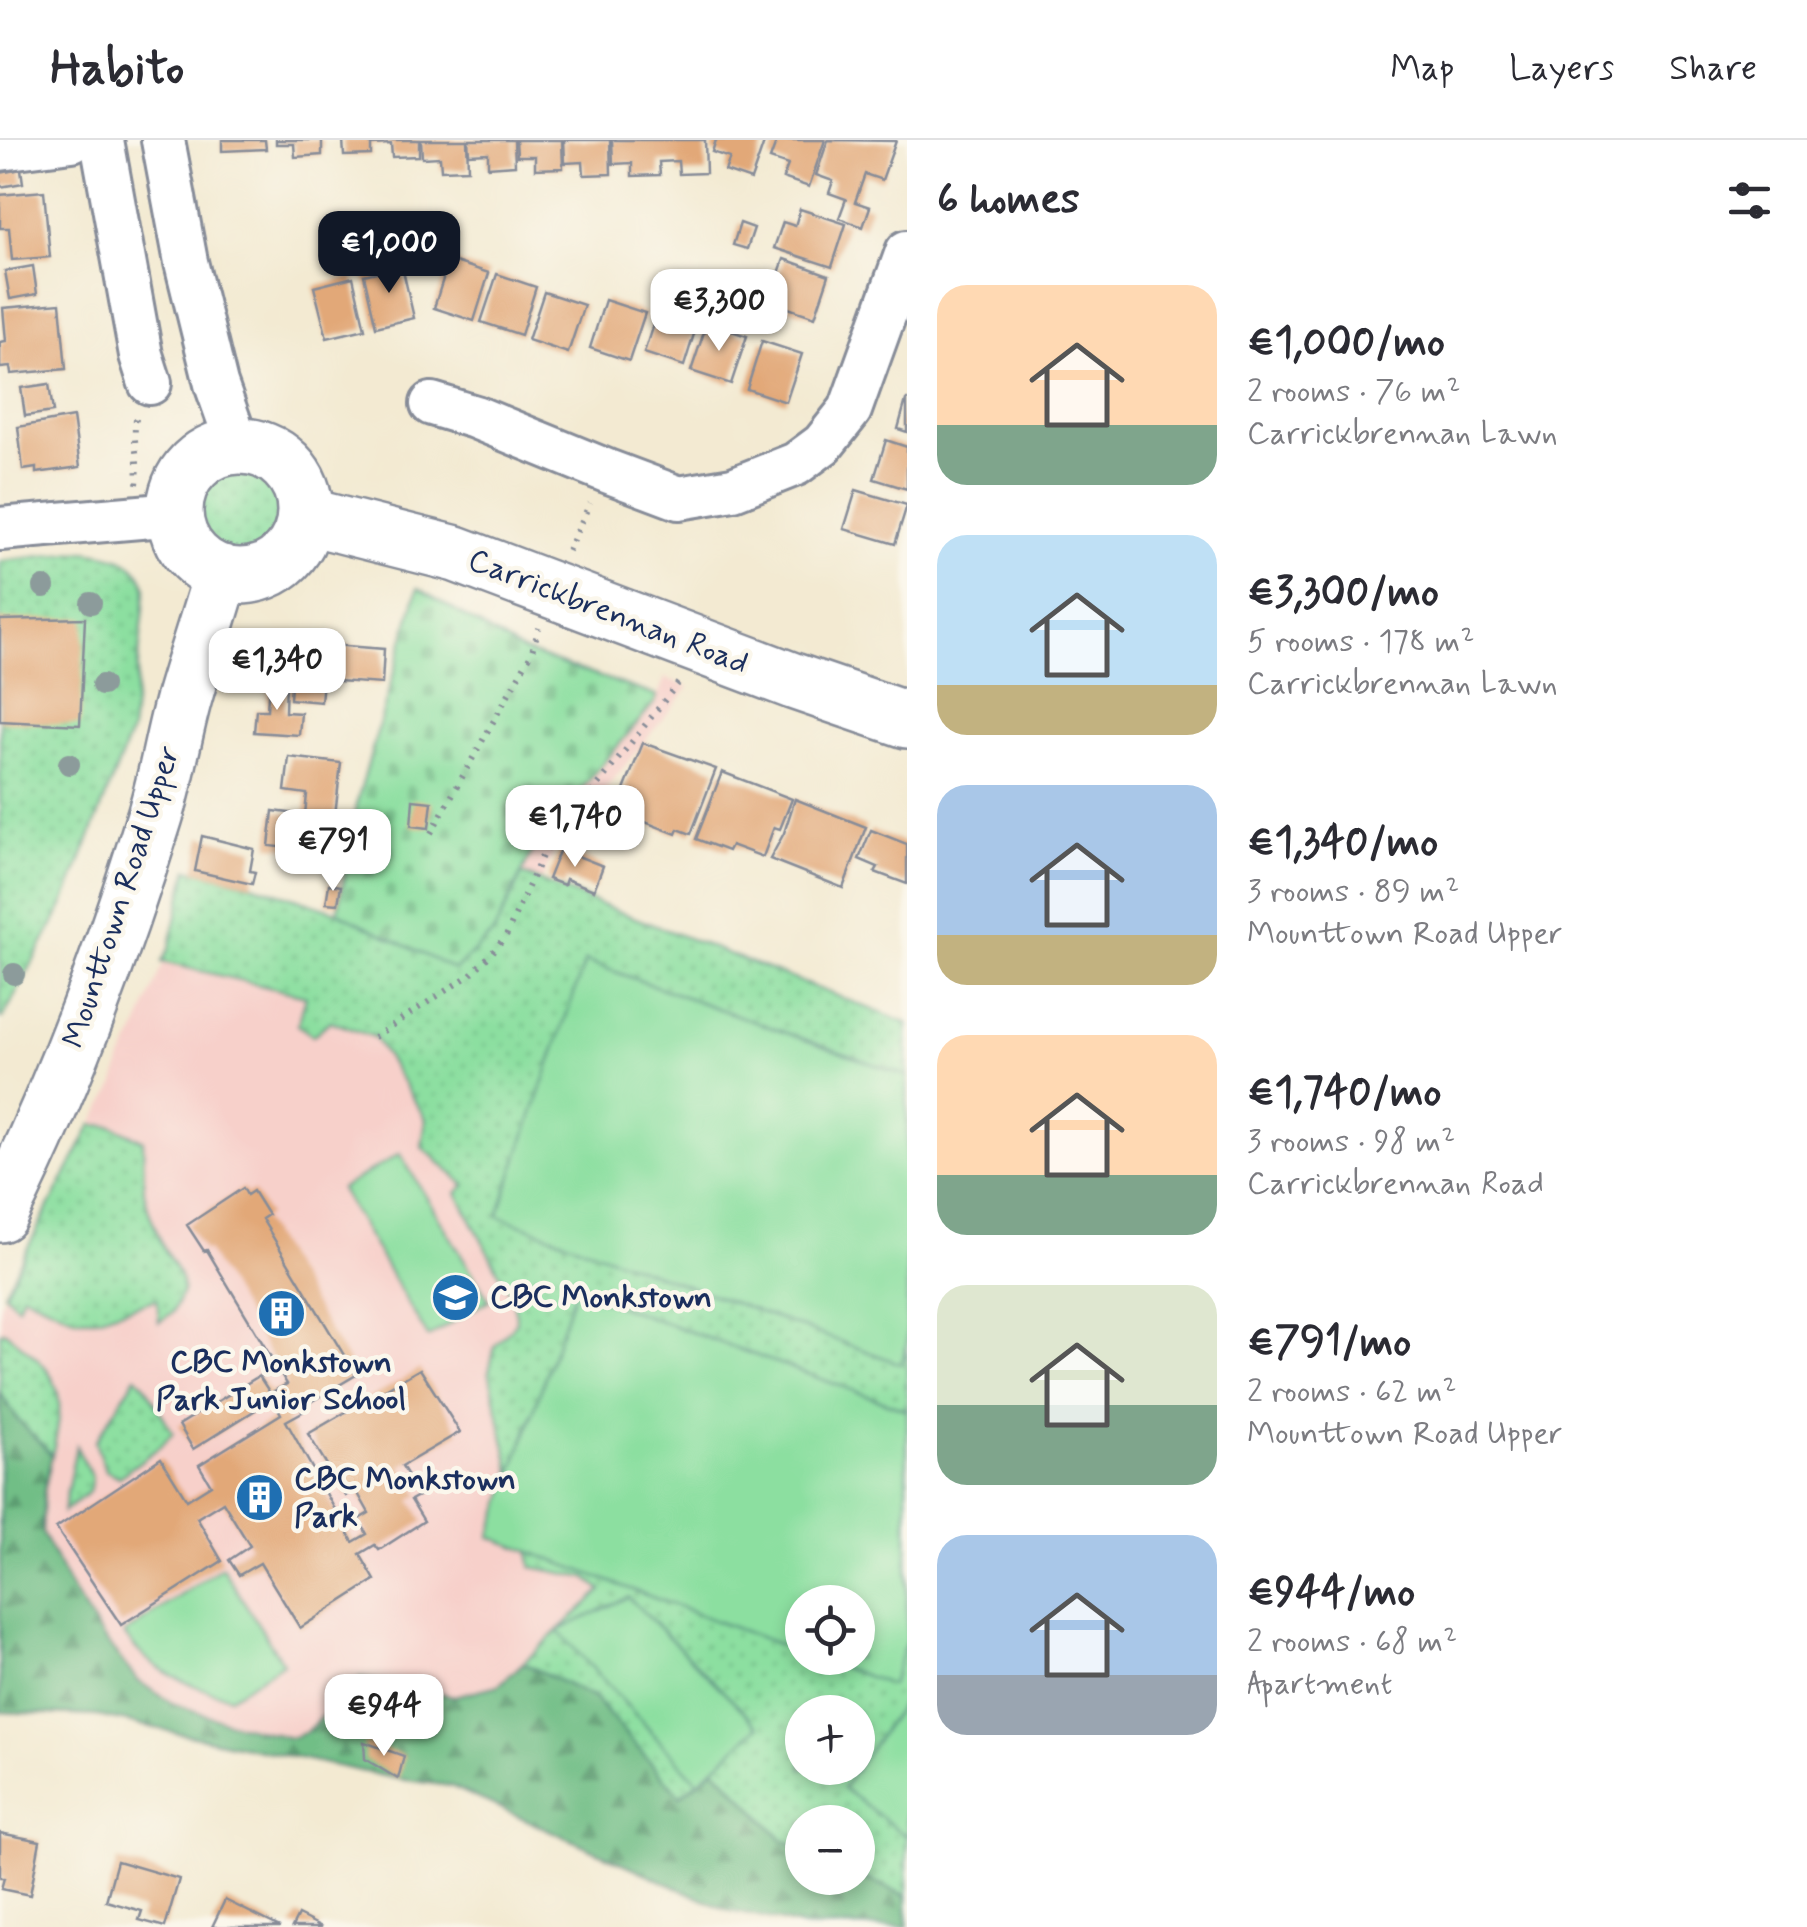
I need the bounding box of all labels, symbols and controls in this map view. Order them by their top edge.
text: Habito [50,38,184,101]
text: Map [1390,46,1454,92]
text: Layers [1509,46,1614,92]
text: Share [1669,46,1757,92]
text: 6 homes [937,173,1080,228]
icon: filters [1722,173,1777,228]
pin: €1,000 [308,211,470,296]
text: €1,000 [340,222,438,264]
pin: €3,300 [638,269,800,354]
text: €3,300 [672,280,766,322]
text: €1,000/mo [1247,316,1445,371]
icon: home [1017,325,1137,445]
text: 2 rooms · 76 m² [1247,371,1460,413]
text: Carrickbrennan Lawn [1247,413,1558,455]
street label: Carrickbrennan Road [462,539,754,685]
text: €3,300/mo [1247,566,1439,621]
icon: home [1017,575,1137,695]
text: 5 rooms · 178 m² [1247,621,1474,663]
pin: €1,340 [196,628,358,713]
text: €1,340 [231,639,323,681]
text: Carrickbrennan Lawn [1247,663,1558,705]
street label: Mounttown Road Upper [53,740,191,1054]
pin: €1,740 [494,785,656,870]
text: €1,740 [527,796,623,838]
pin: €791 [274,809,392,894]
text: €1,340/mo [1247,816,1438,871]
text: €791 [297,820,369,862]
icon: home [1017,825,1137,945]
text: 3 rooms · 89 m² [1247,871,1459,913]
text: Mounttown Road Upper [1247,913,1563,955]
text: €1,740/mo [1247,1066,1441,1121]
icon: home [1017,1075,1137,1195]
text: 3 rooms · 98 m² [1247,1121,1455,1163]
text: Carrickbrennan Road [1247,1163,1544,1205]
school or university icon: CBC Monkstown [429,1272,481,1324]
place label: CBC Monkstown [490,1277,712,1319]
building icon: CBC Monkstown Park Junior School [255,1287,307,1339]
text: €791/mo [1247,1316,1411,1371]
icon: home [1017,1325,1137,1445]
place label: CBC Monkstown Park Junior School [156,1342,406,1421]
text: 2 rooms · 62 m² [1247,1371,1456,1413]
text: Mounttown Road Upper [1247,1413,1563,1455]
place label: CBC Monkstown Park [294,1459,516,1538]
building icon: CBC Monkstown Park [233,1472,285,1524]
text: €944/mo [1247,1566,1415,1621]
icon: home [1017,1575,1137,1695]
map controls [785,1585,875,1895]
button: locate [785,1585,875,1675]
text: 2 rooms · 68 m² [1247,1621,1457,1663]
text: Apartment [1247,1663,1392,1705]
pin: €944 [325,1674,443,1759]
text: €944 [346,1685,422,1727]
button: + [785,1695,875,1785]
button: − [785,1805,875,1895]

